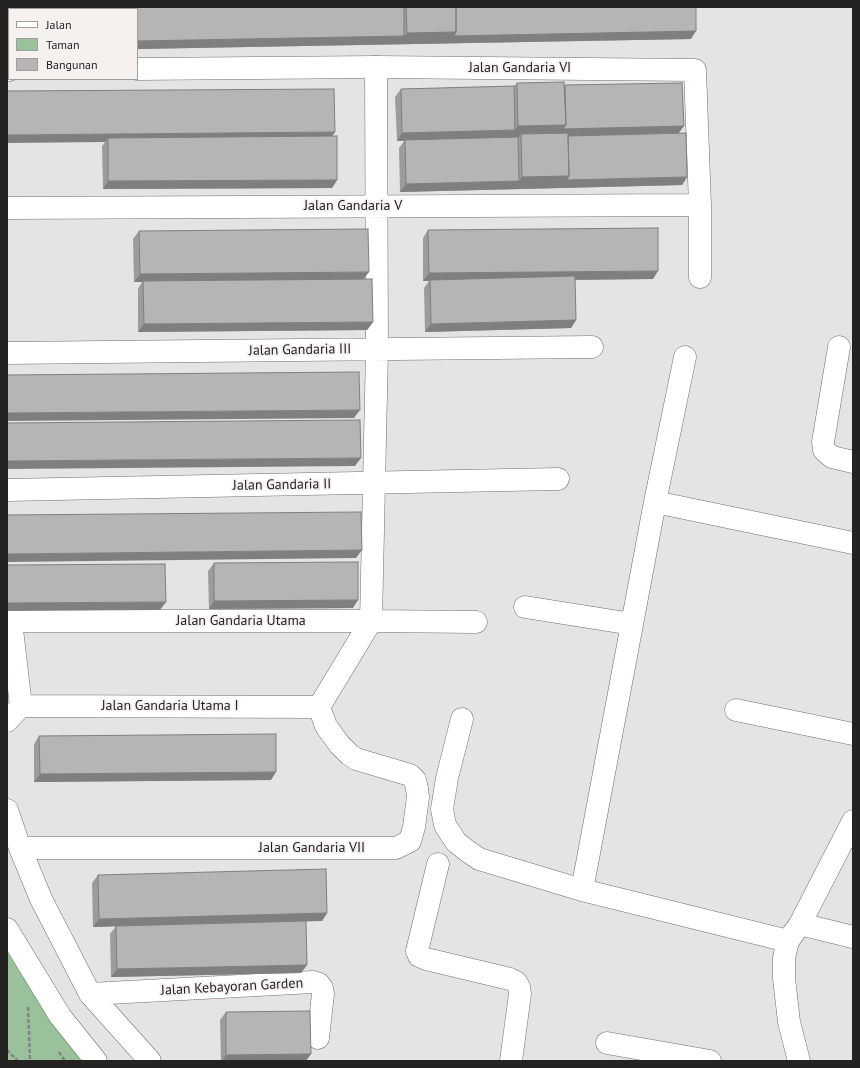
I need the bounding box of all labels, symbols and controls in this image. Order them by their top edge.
legend [8,8,138,80]
text: Jalan [46,17,71,32]
text: Taman [46,37,80,52]
text: Bangunan [46,57,98,72]
street label: Jalan Gandaria VI [469,60,571,76]
street label: Jalan Gandaria V [304,198,402,214]
street label: Jalan Gandaria III [249,341,351,359]
street label: Jalan Gandaria II [233,476,331,494]
street label: Jalan Gandaria Utama [176,613,306,629]
street label: Jalan Gandaria Utama I [101,698,239,714]
street label: Jalan Gandaria VII [259,840,365,856]
street label: Jalan Kebayoran Garden [160,975,304,999]

